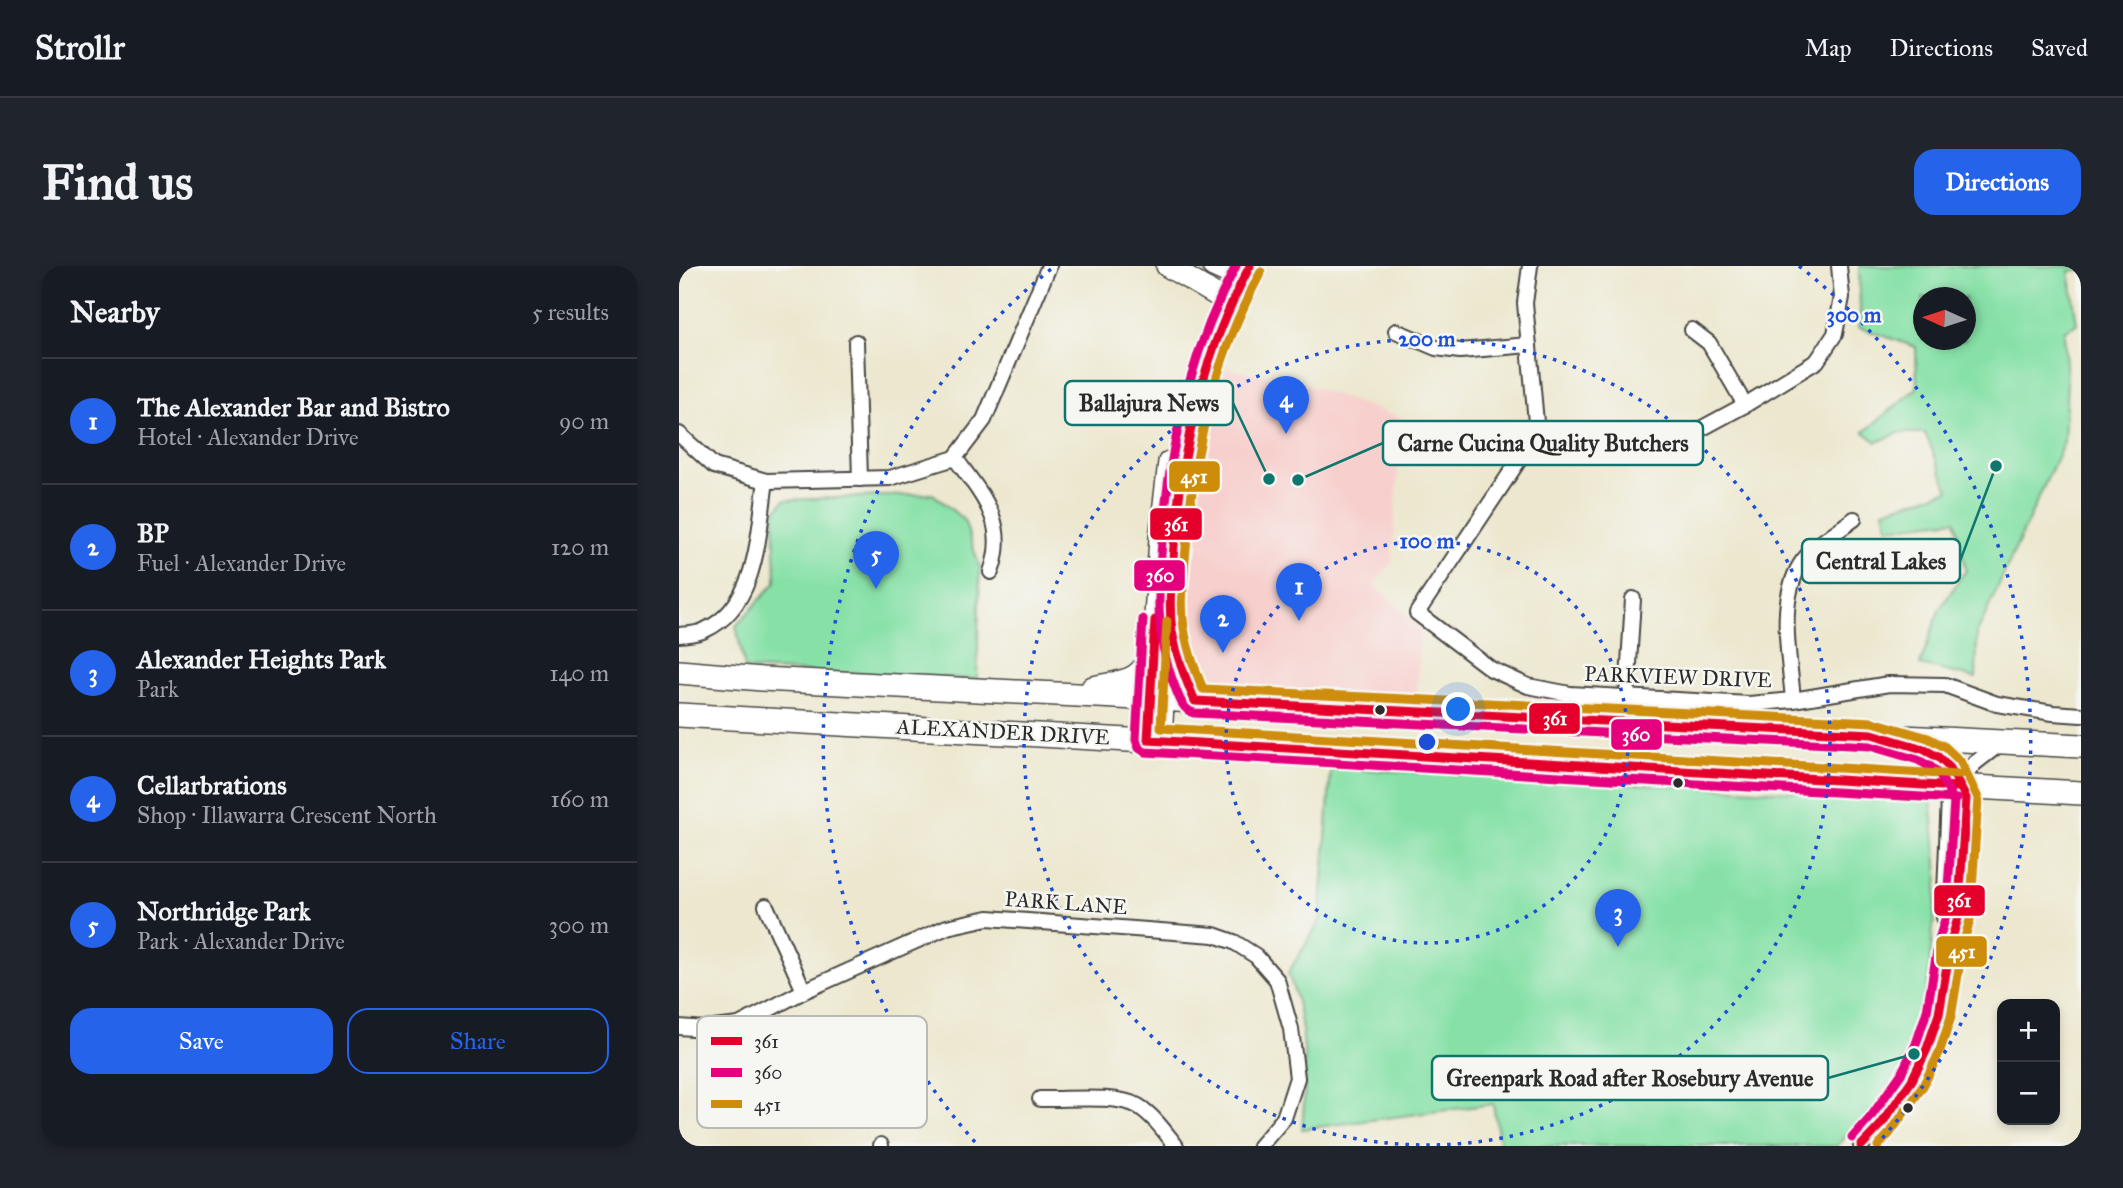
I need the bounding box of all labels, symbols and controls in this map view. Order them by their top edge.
text: Strollr [35,28,125,68]
text: Map [1805,33,1852,63]
text: Directions [1890,33,1993,63]
text: Saved [2031,33,2088,63]
button: Directions [1914,149,2081,215]
text: Find us [42,153,193,212]
north arrow [1913,287,1976,350]
text: Nearby [70,294,160,330]
text: 5 results [532,298,609,326]
text: 300 m [1826,302,1882,328]
text: 200 m [1399,326,1456,352]
pin: 4 [1263,376,1309,434]
callout: Ballajura News [1065,381,1233,425]
text: Ballajura News [1079,389,1220,418]
text: The Alexander Bar and Bistro [137,391,450,423]
text: 1 [88,407,98,435]
text: 90 m [559,407,609,435]
callout: Carne Cucina Quality Butchers [1383,421,1703,465]
text: Hotel · Alexander Drive [137,423,359,451]
text: Carne Cucina Quality Butchers [1397,429,1689,458]
line badge: 451 [1168,460,1221,493]
text: 451 [1181,465,1208,489]
line badge: 361 [1149,507,1203,541]
text: 361 [1164,513,1189,537]
text: BP [137,517,169,549]
text: 100 m [1400,528,1455,554]
pin: 5 [853,531,899,589]
text: 2 [87,533,99,561]
text: 120 m [551,533,609,561]
callout: Central Lakes [1802,539,1960,583]
text: Central Lakes [1816,547,1947,575]
text: Fuel · Alexander Drive [137,549,346,577]
line badge: 360 [1133,559,1186,592]
pin: 1 [1276,563,1322,621]
text: 360 [1146,564,1174,588]
pin: 2 [1200,595,1246,653]
text: Alexander Heights Park [137,643,386,675]
text: 3 [88,659,98,687]
text: 140 m [549,659,609,687]
street label: PARKVIEW DRIVE [1584,661,1772,693]
text: Park [137,675,179,703]
your location [1441,692,1475,726]
line badge: 361 [1528,702,1581,735]
unlabelled marker [1373,703,1387,717]
text: 361 [1543,707,1568,731]
street label: ALEXANDER DRIVE [895,713,1110,751]
line badge: 360 [1610,718,1663,751]
text: 360 [1622,723,1650,747]
centre of rings [1415,730,1439,754]
text: Cellarbrations [137,769,287,801]
unlabelled marker [1671,776,1685,790]
text: 4 [87,785,99,813]
text: 160 m [551,785,609,813]
text: Shop · Illawarra Crescent North [137,801,437,829]
line badge: 361 [1933,884,1986,917]
street label: PARK LANE [1004,886,1128,920]
pin: 3 [1595,889,1641,947]
text: 361 [1947,889,1972,913]
text: Northridge Park [137,895,311,927]
text: 5 [88,911,98,939]
text: 300 m [549,911,609,939]
text: Park · Alexander Drive [137,927,345,955]
line badge: 451 [1935,935,1988,968]
text: 451 [1949,940,1976,964]
map controls [1997,999,2060,1125]
button: + [1997,999,2060,1062]
button: Save [70,1008,333,1074]
button: Share [347,1008,609,1074]
legend [697,1016,927,1128]
text: 361 [754,1030,779,1053]
callout: Greenpark Road after Rosebury Avenue [1432,1056,1828,1100]
text: 360 [754,1061,782,1084]
button: − [1997,1062,2060,1125]
text: Greenpark Road after Rosebury Avenue [1446,1064,1814,1093]
text: 451 [754,1093,781,1116]
unlabelled marker [1901,1101,1915,1115]

